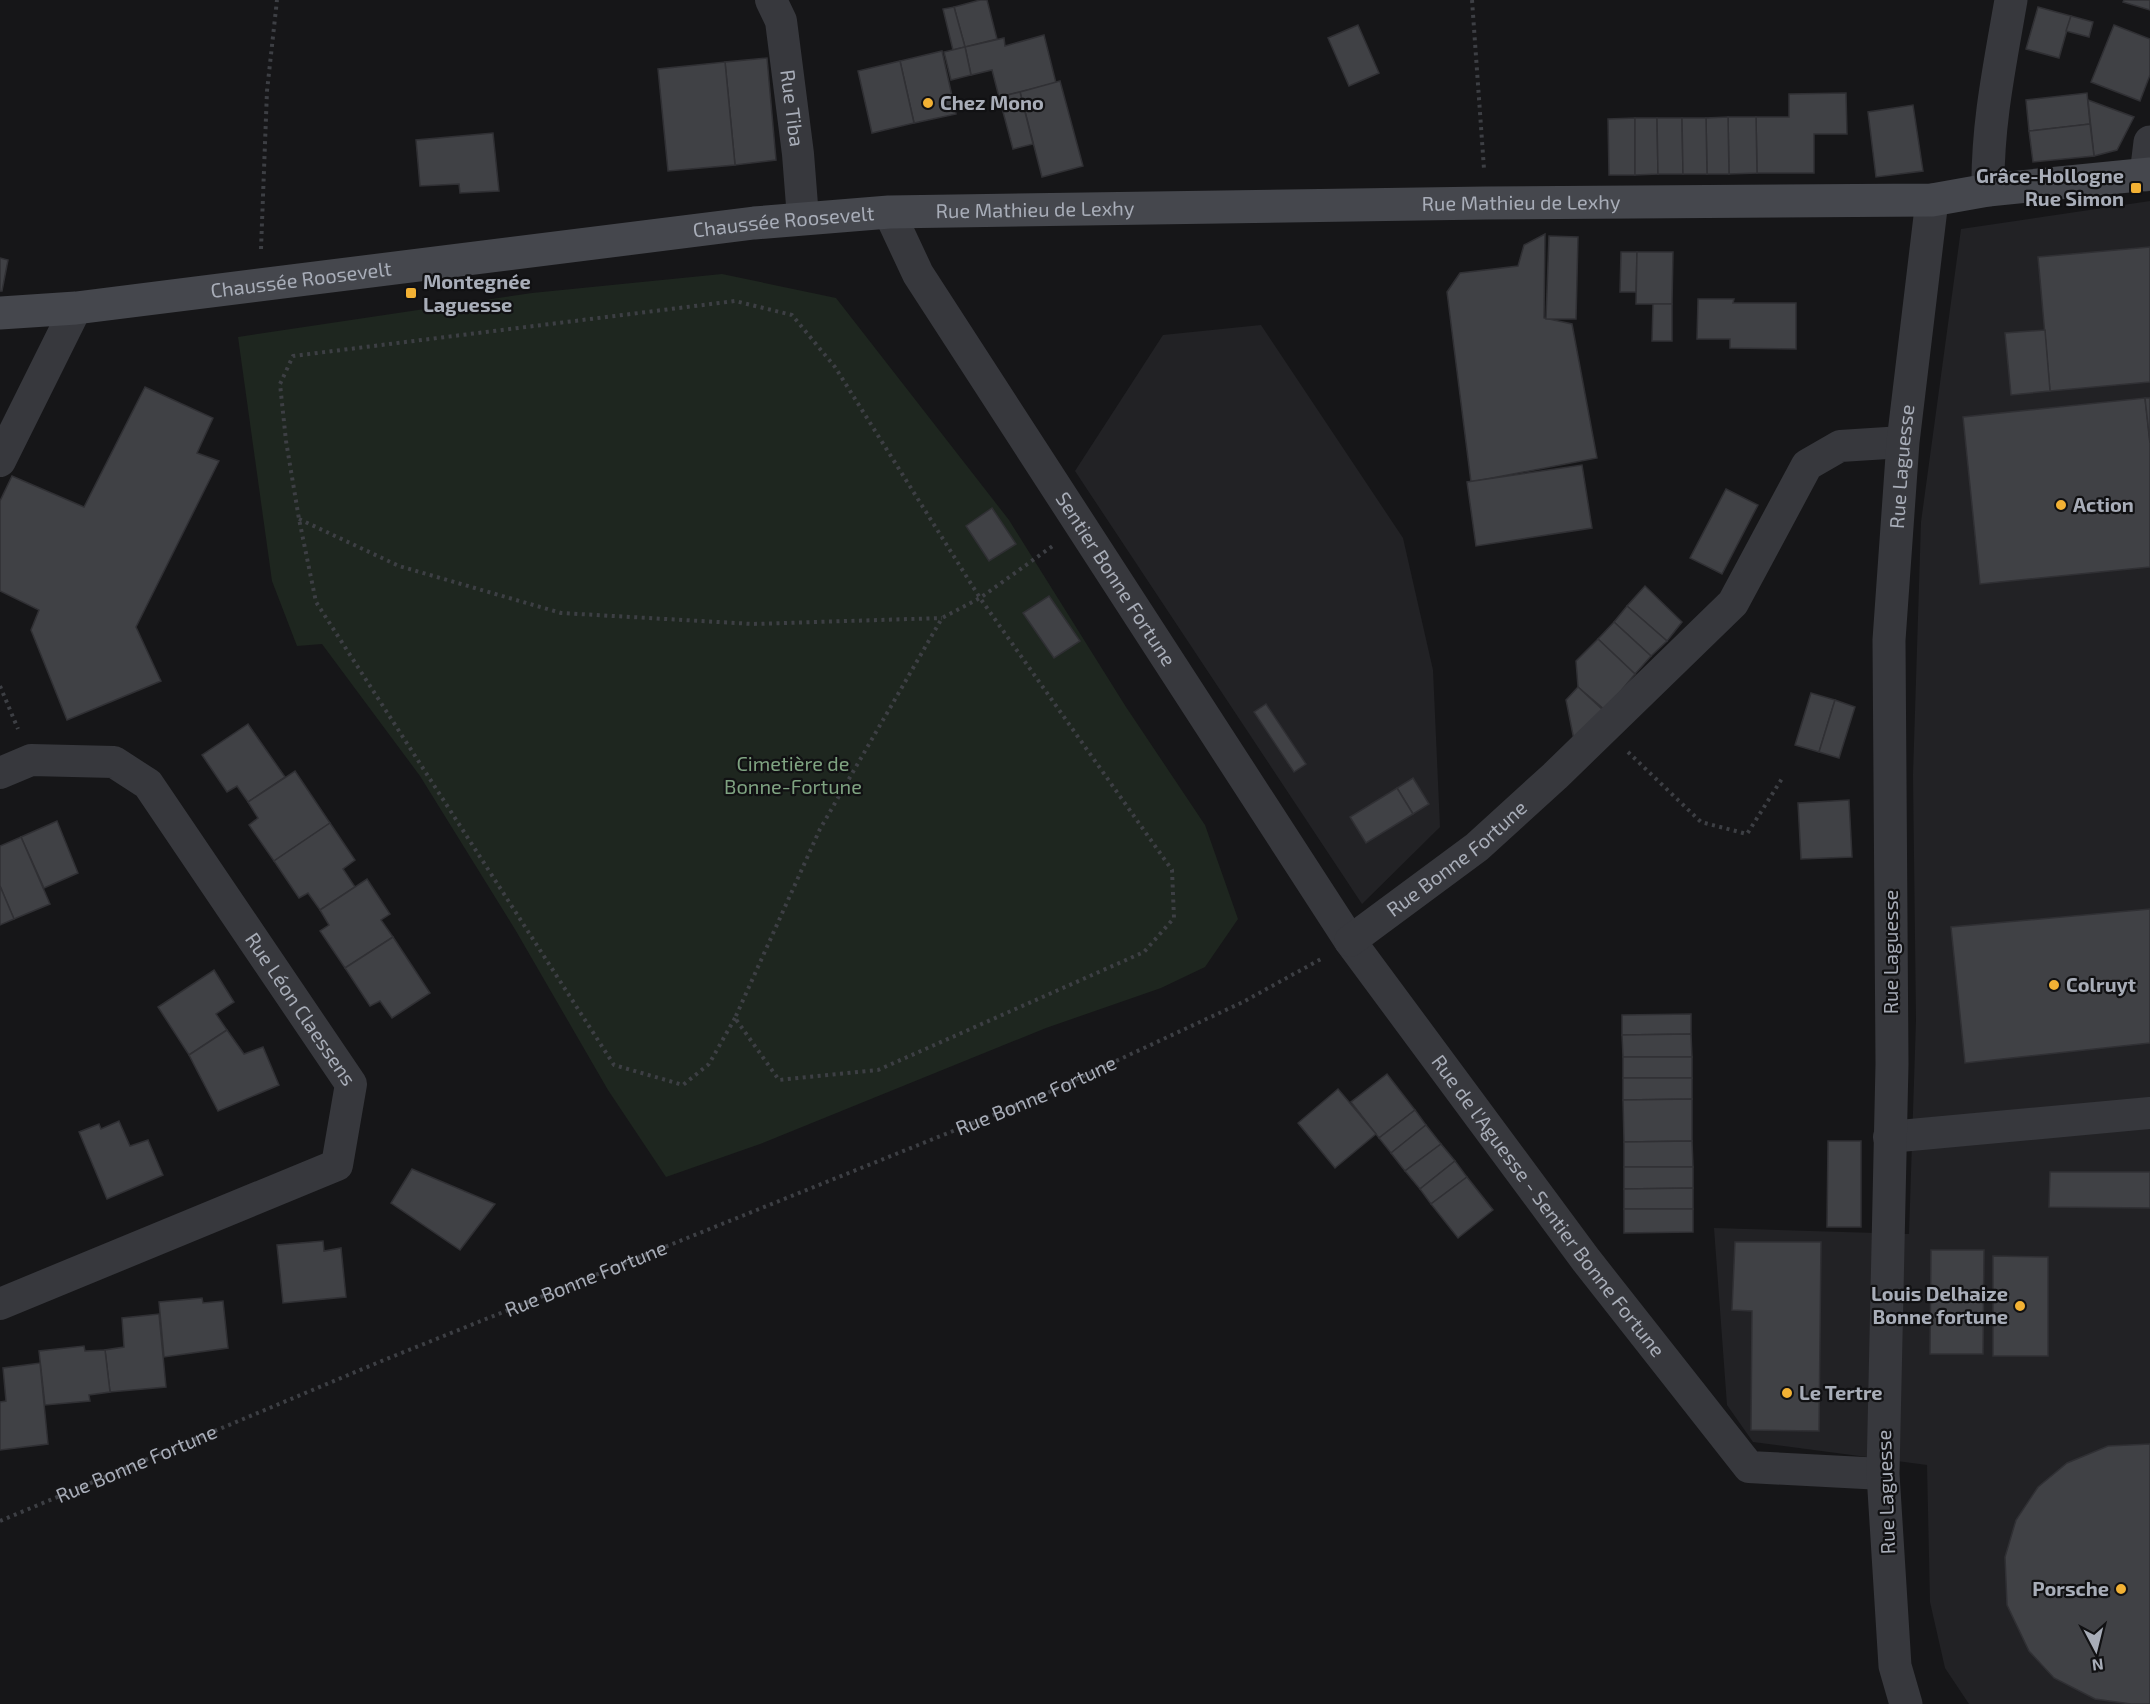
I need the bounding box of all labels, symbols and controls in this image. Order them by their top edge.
street label: Rue Tiba [776,68,810,148]
place label: Chez Mono [940,90,1044,114]
marker: Chez Mono [921,96,935,110]
place label: Grâce-Hollogne Rue Simon [1976,163,2124,210]
marker: Grâce-Hollogne Rue Simon [2129,181,2143,195]
street label: Rue Mathieu de Lexhy [1421,189,1621,215]
street label: Rue Mathieu de Lexhy [935,195,1135,222]
street label: Chaussée Roosevelt [691,200,876,242]
street label: Chaussée Roosevelt [209,255,393,302]
place label: Montegnée Laguesse [423,269,531,316]
marker: Montegnée Laguesse [404,286,418,300]
street label: Rue Laguesse [1884,403,1918,529]
street label: Sentier Bonne Fortune [1051,487,1182,670]
place label: Action [2073,492,2134,516]
marker: Action [2054,498,2068,512]
park label: Cimetière de Bonne-Fortune [724,751,862,798]
street label: Rue Bonne Fortune [1381,795,1531,921]
street label: Rue Laguesse [1878,890,1902,1014]
street label: Rue Léon Claessens [241,928,361,1090]
place label: Colruyt [2066,972,2136,997]
marker: Colruyt [2047,978,2061,992]
street label: Rue Bonne Fortune [952,1050,1120,1140]
street label: Rue de l'Aguesse - Sentier Bonne Fortune [1427,1050,1671,1361]
street label: Rue Bonne Fortune [501,1234,670,1321]
place label: Louis Delhaize Bonne fortune [1871,1281,2008,1328]
marker: Louis Delhaize Bonne fortune [2013,1299,2027,1313]
place label: Le Tertre [1799,1380,1883,1404]
marker: Le Tertre [1780,1386,1794,1400]
street label: Rue Bonne Fortune [52,1418,220,1507]
street label: Rue Laguesse [1871,1429,1899,1555]
place label: Porsche [2032,1576,2109,1600]
marker: Porsche [2114,1582,2128,1596]
north arrow [2066,1620,2126,1680]
text: N [2091,1655,2105,1676]

